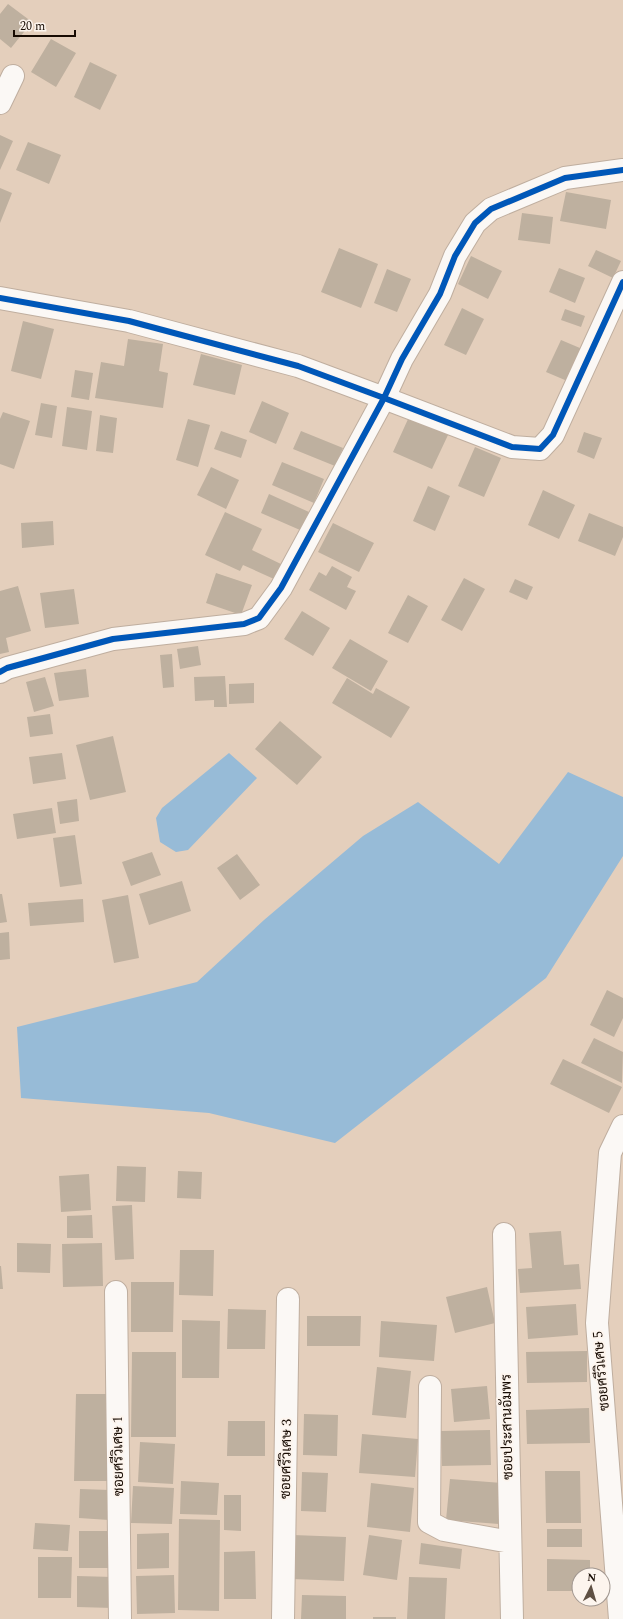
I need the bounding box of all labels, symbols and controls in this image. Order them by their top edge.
scale bar [14,12,75,38]
text: 20 m [20,17,45,36]
street label: ซอยศรีวิเศษ 5 [587,1330,615,1412]
street label: ซอยประสานอัมพร [496,1374,518,1480]
street label: ซอยศรีวิเศษ 1 [107,1416,129,1496]
street label: ซอยศรีวิเศษ 3 [275,1419,297,1499]
north arrow [571,1567,611,1607]
text: N [587,1569,597,1586]

